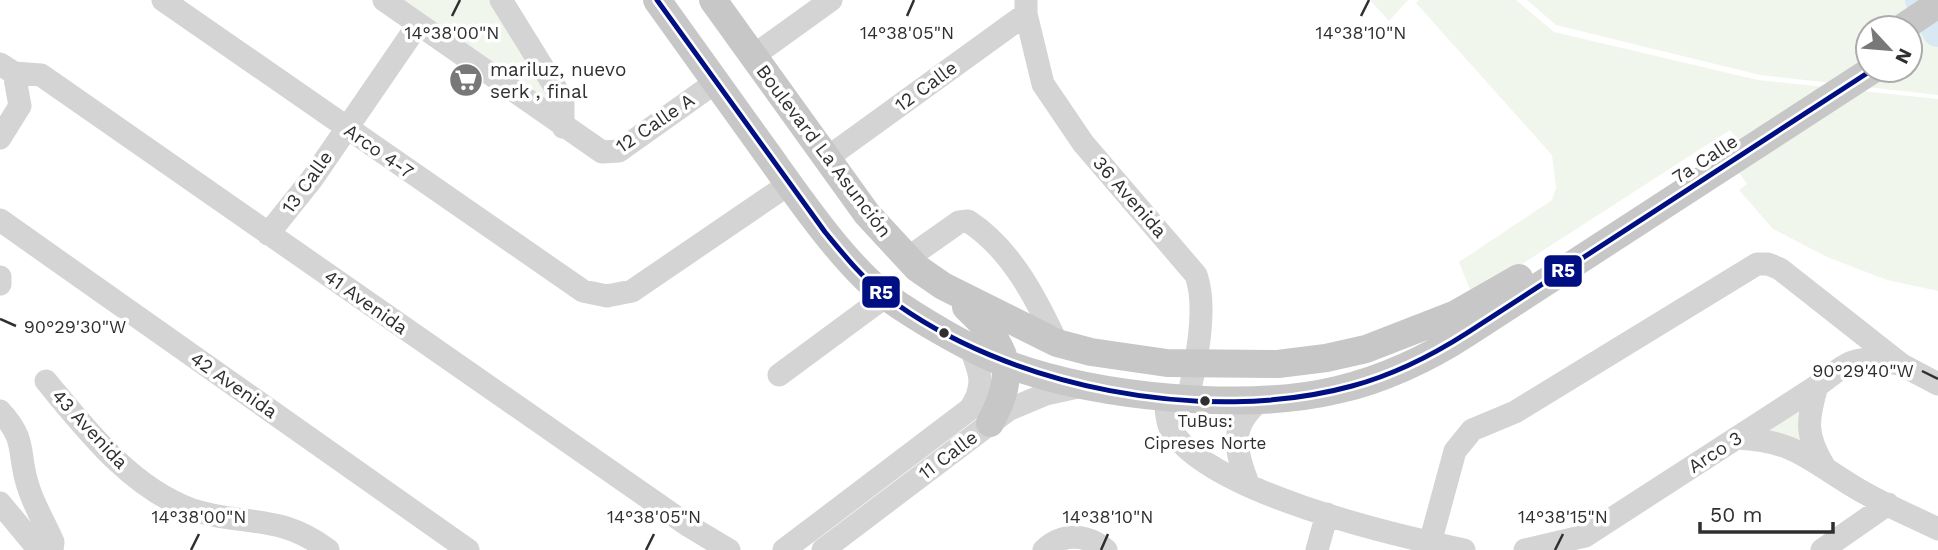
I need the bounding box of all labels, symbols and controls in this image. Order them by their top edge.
north arrow [1854,14,1924,84]
text: 14°38'00"N [405,22,499,43]
text: 14°38'05"N [860,22,954,43]
text: 14°38'10"N [1316,22,1406,43]
text: N [1890,45,1917,68]
street label: 12 Calle [890,56,962,116]
place label: mariluz, nuevo serk , final [490,58,626,103]
street label: Boulevard La Asunción [751,60,897,242]
supermarket icon: mariluz, nuevo serk , final [447,61,485,99]
street label: 12 Calle A [611,88,699,158]
street label: Arco 4-7 [340,119,418,183]
street label: 7a Calle [1668,129,1742,189]
street label: 13 Calle [277,146,337,218]
street label: 36 Avenida [1088,151,1172,243]
line badge: R5 [1543,254,1583,288]
text: R5 [1551,259,1575,282]
street label: 41 Avenida [320,265,412,339]
line badge: R5 [861,275,901,309]
text: R5 [869,281,893,304]
text: 90°29'30"W [24,316,126,337]
unlabelled marker [937,326,951,340]
street label: 42 Avenida [186,347,282,423]
text: 90°29'40"W [1812,360,1914,381]
street label: 43 Avenida [47,384,133,474]
marker: TuBus: Cipreses Norte [1198,394,1212,408]
place label: TuBus: Cipreses Norte [1144,411,1266,453]
street label: 11 Calle [914,425,982,485]
street label: Arco 3 [1684,426,1746,478]
scale bar [1700,490,1833,534]
text: 50 m [1710,502,1762,527]
text: 14°38'00"N [152,506,246,527]
text: 14°38'05"N [607,506,701,527]
text: 14°38'10"N [1063,506,1153,527]
text: 14°38'15"N [1518,506,1608,527]

